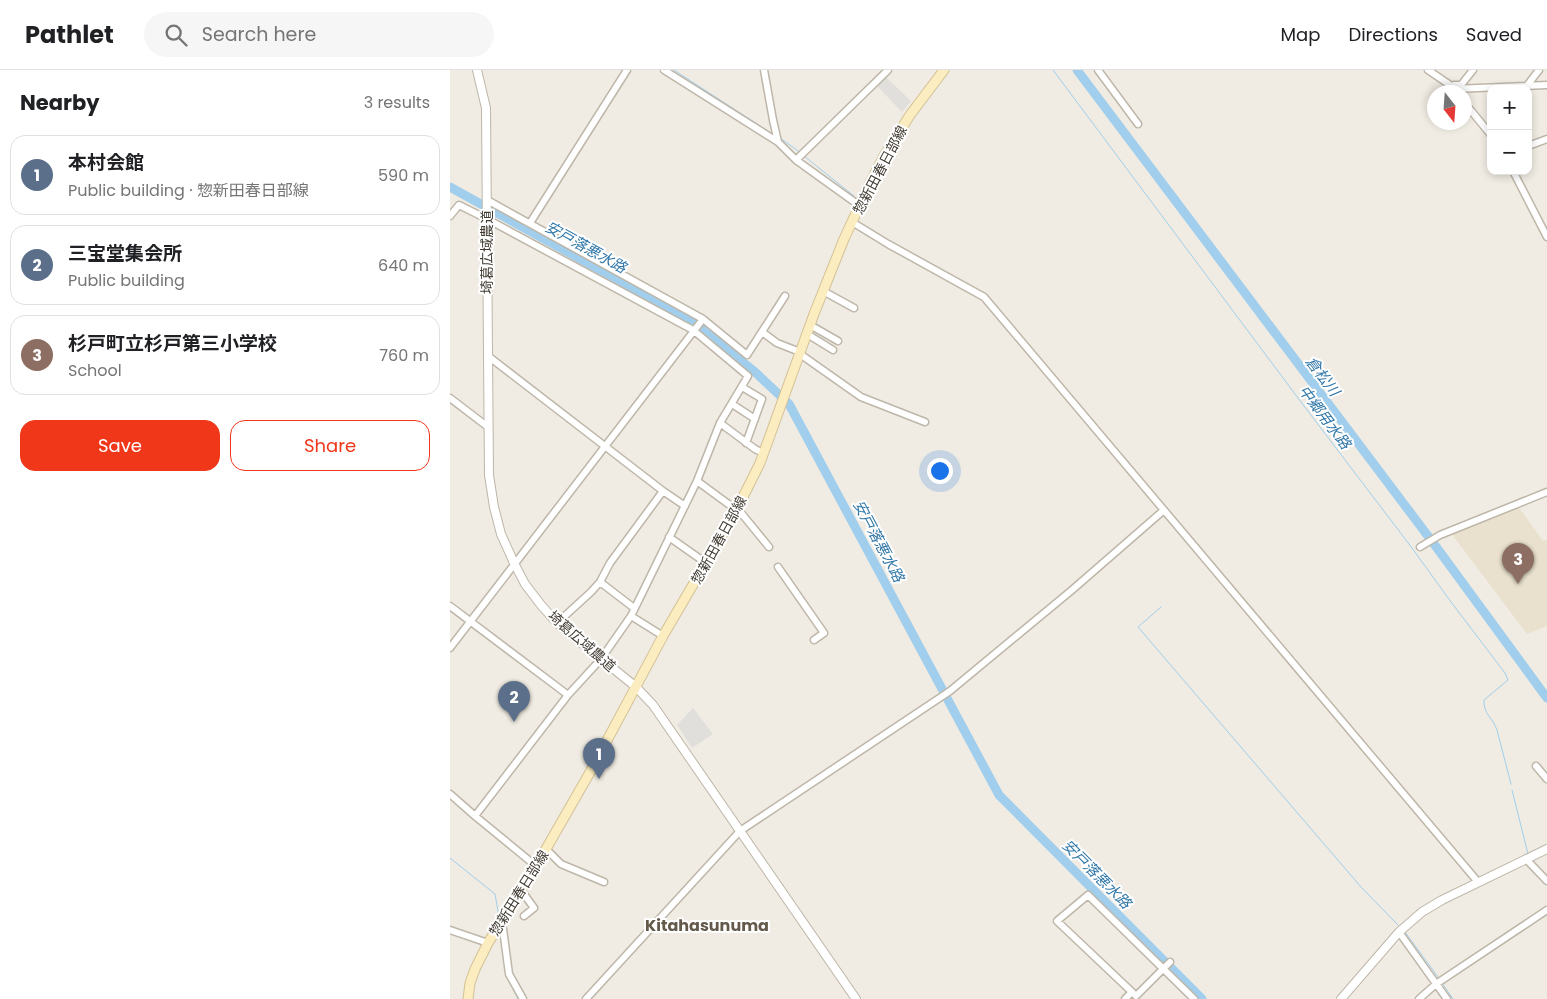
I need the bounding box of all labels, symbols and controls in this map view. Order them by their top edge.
search box [144,12,494,57]
text: Pathlet [25,18,114,51]
icon: search [162,21,190,49]
text: Search here [202,21,316,48]
text: Map [1281,22,1320,47]
text: Directions [1348,22,1438,47]
text: Saved [1466,22,1522,47]
north arrow [1427,85,1472,130]
map controls [1487,85,1532,175]
button: + [1487,85,1532,130]
text: Nearby [20,88,100,117]
text: 3 results [364,91,430,114]
street label: 惣新田春日部線 [848,122,912,218]
button: − [1487,130,1532,175]
text: 本村会館 [68,149,144,176]
text: 1 [34,164,40,187]
text: 590 m [378,164,429,187]
text: Public building · 惣新田春日部線 [68,179,309,202]
street label: 埼葛広域農道 [477,210,497,294]
water label: 安戸落悪水路 [542,216,632,279]
text: 三宝堂集会所 [68,240,182,267]
text: 2 [32,254,42,277]
text: 640 m [378,254,429,277]
text: Public building [68,269,185,292]
text: 杉戸町立杉戸第三小学校 [68,330,277,357]
text: 3 [32,344,42,367]
text: 760 m [379,344,429,367]
water label: 倉松川 [1301,352,1346,402]
text: School [68,359,122,382]
water label: 中郷用水路 [1294,381,1357,455]
button: Save [20,420,220,471]
button: Share [230,420,430,471]
your location [927,458,953,484]
street label: 惣新田春日部線 [686,492,752,588]
water label: 安戸落悪水路 [849,496,910,587]
pin: 3 [1502,543,1534,584]
street label: 埼葛広域農道 [544,606,620,676]
pin: 2 [498,681,530,722]
pin: 1 [583,738,615,779]
water label: 安戸落悪水路 [1058,835,1138,915]
street label: 惣新田春日部線 [485,846,553,940]
district label: Kitahasunuma [645,914,769,937]

